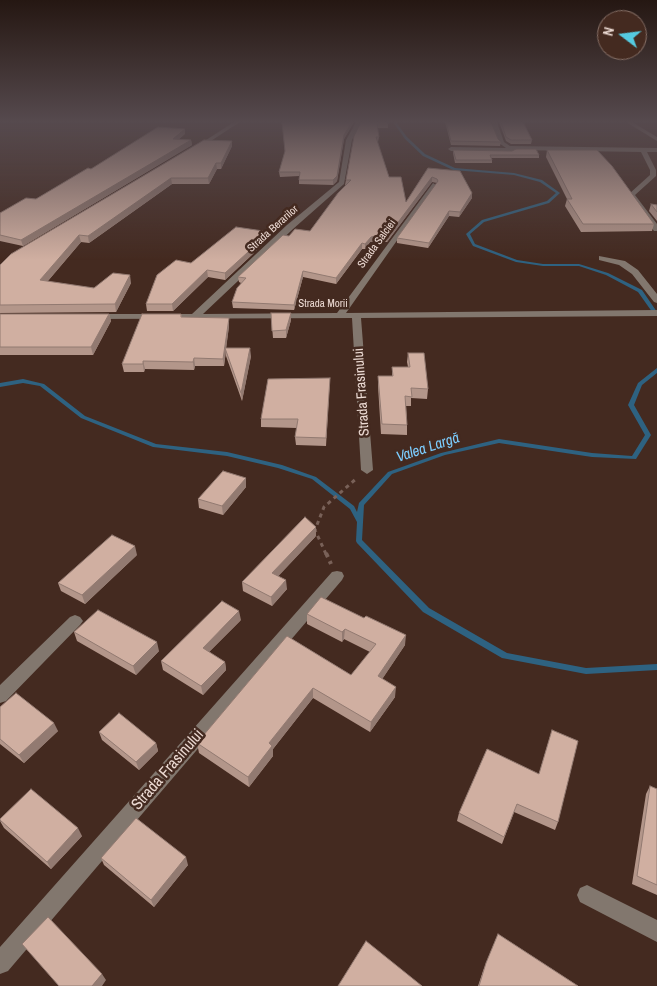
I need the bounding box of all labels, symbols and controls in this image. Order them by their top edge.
north arrow [597,10,647,60]
text: N [599,25,618,38]
street label: Strada Berarilor [245,203,301,255]
street label: Strada Salciei [355,217,399,271]
street label: Strada Morii [298,297,348,311]
street label: Strada Frasinului [351,347,373,437]
water label: Valea Largă [394,429,462,467]
street label: Strada Frasinului [128,726,208,814]

